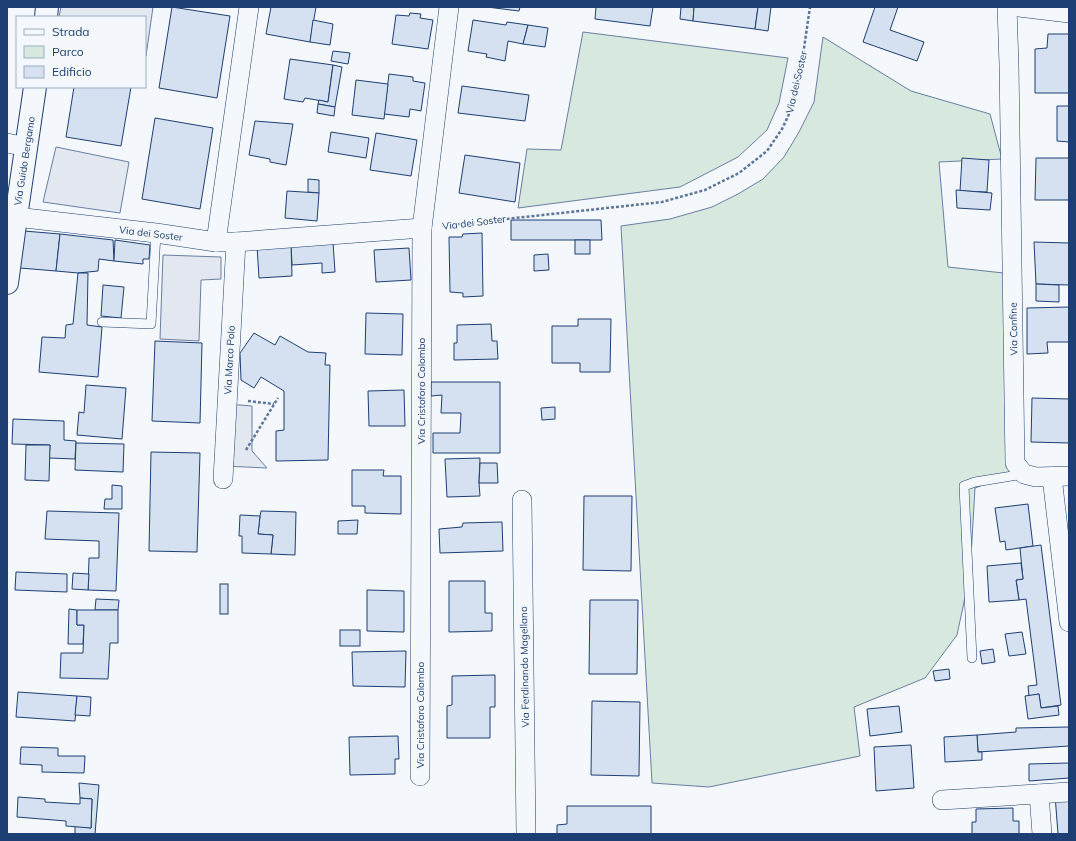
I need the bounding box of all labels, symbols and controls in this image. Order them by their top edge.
legend [16,16,146,88]
text: Strada [52,24,90,39]
text: Parco [52,44,84,59]
street label: Via dei Soster [783,49,810,115]
text: Edificio [52,64,92,79]
street label: Via Guido Bergamo [11,115,38,207]
street label: Via dei Soster [442,212,507,233]
street label: Via dei Soster [118,223,184,244]
street label: Via Confine [1007,302,1020,356]
street label: Via Marco Polo [221,325,238,395]
street label: Via Cristoforo Colombo [415,337,428,444]
street label: Via Ferdinando Magellano [517,606,532,728]
street label: Via Cristoforo Colombo [414,661,427,768]

